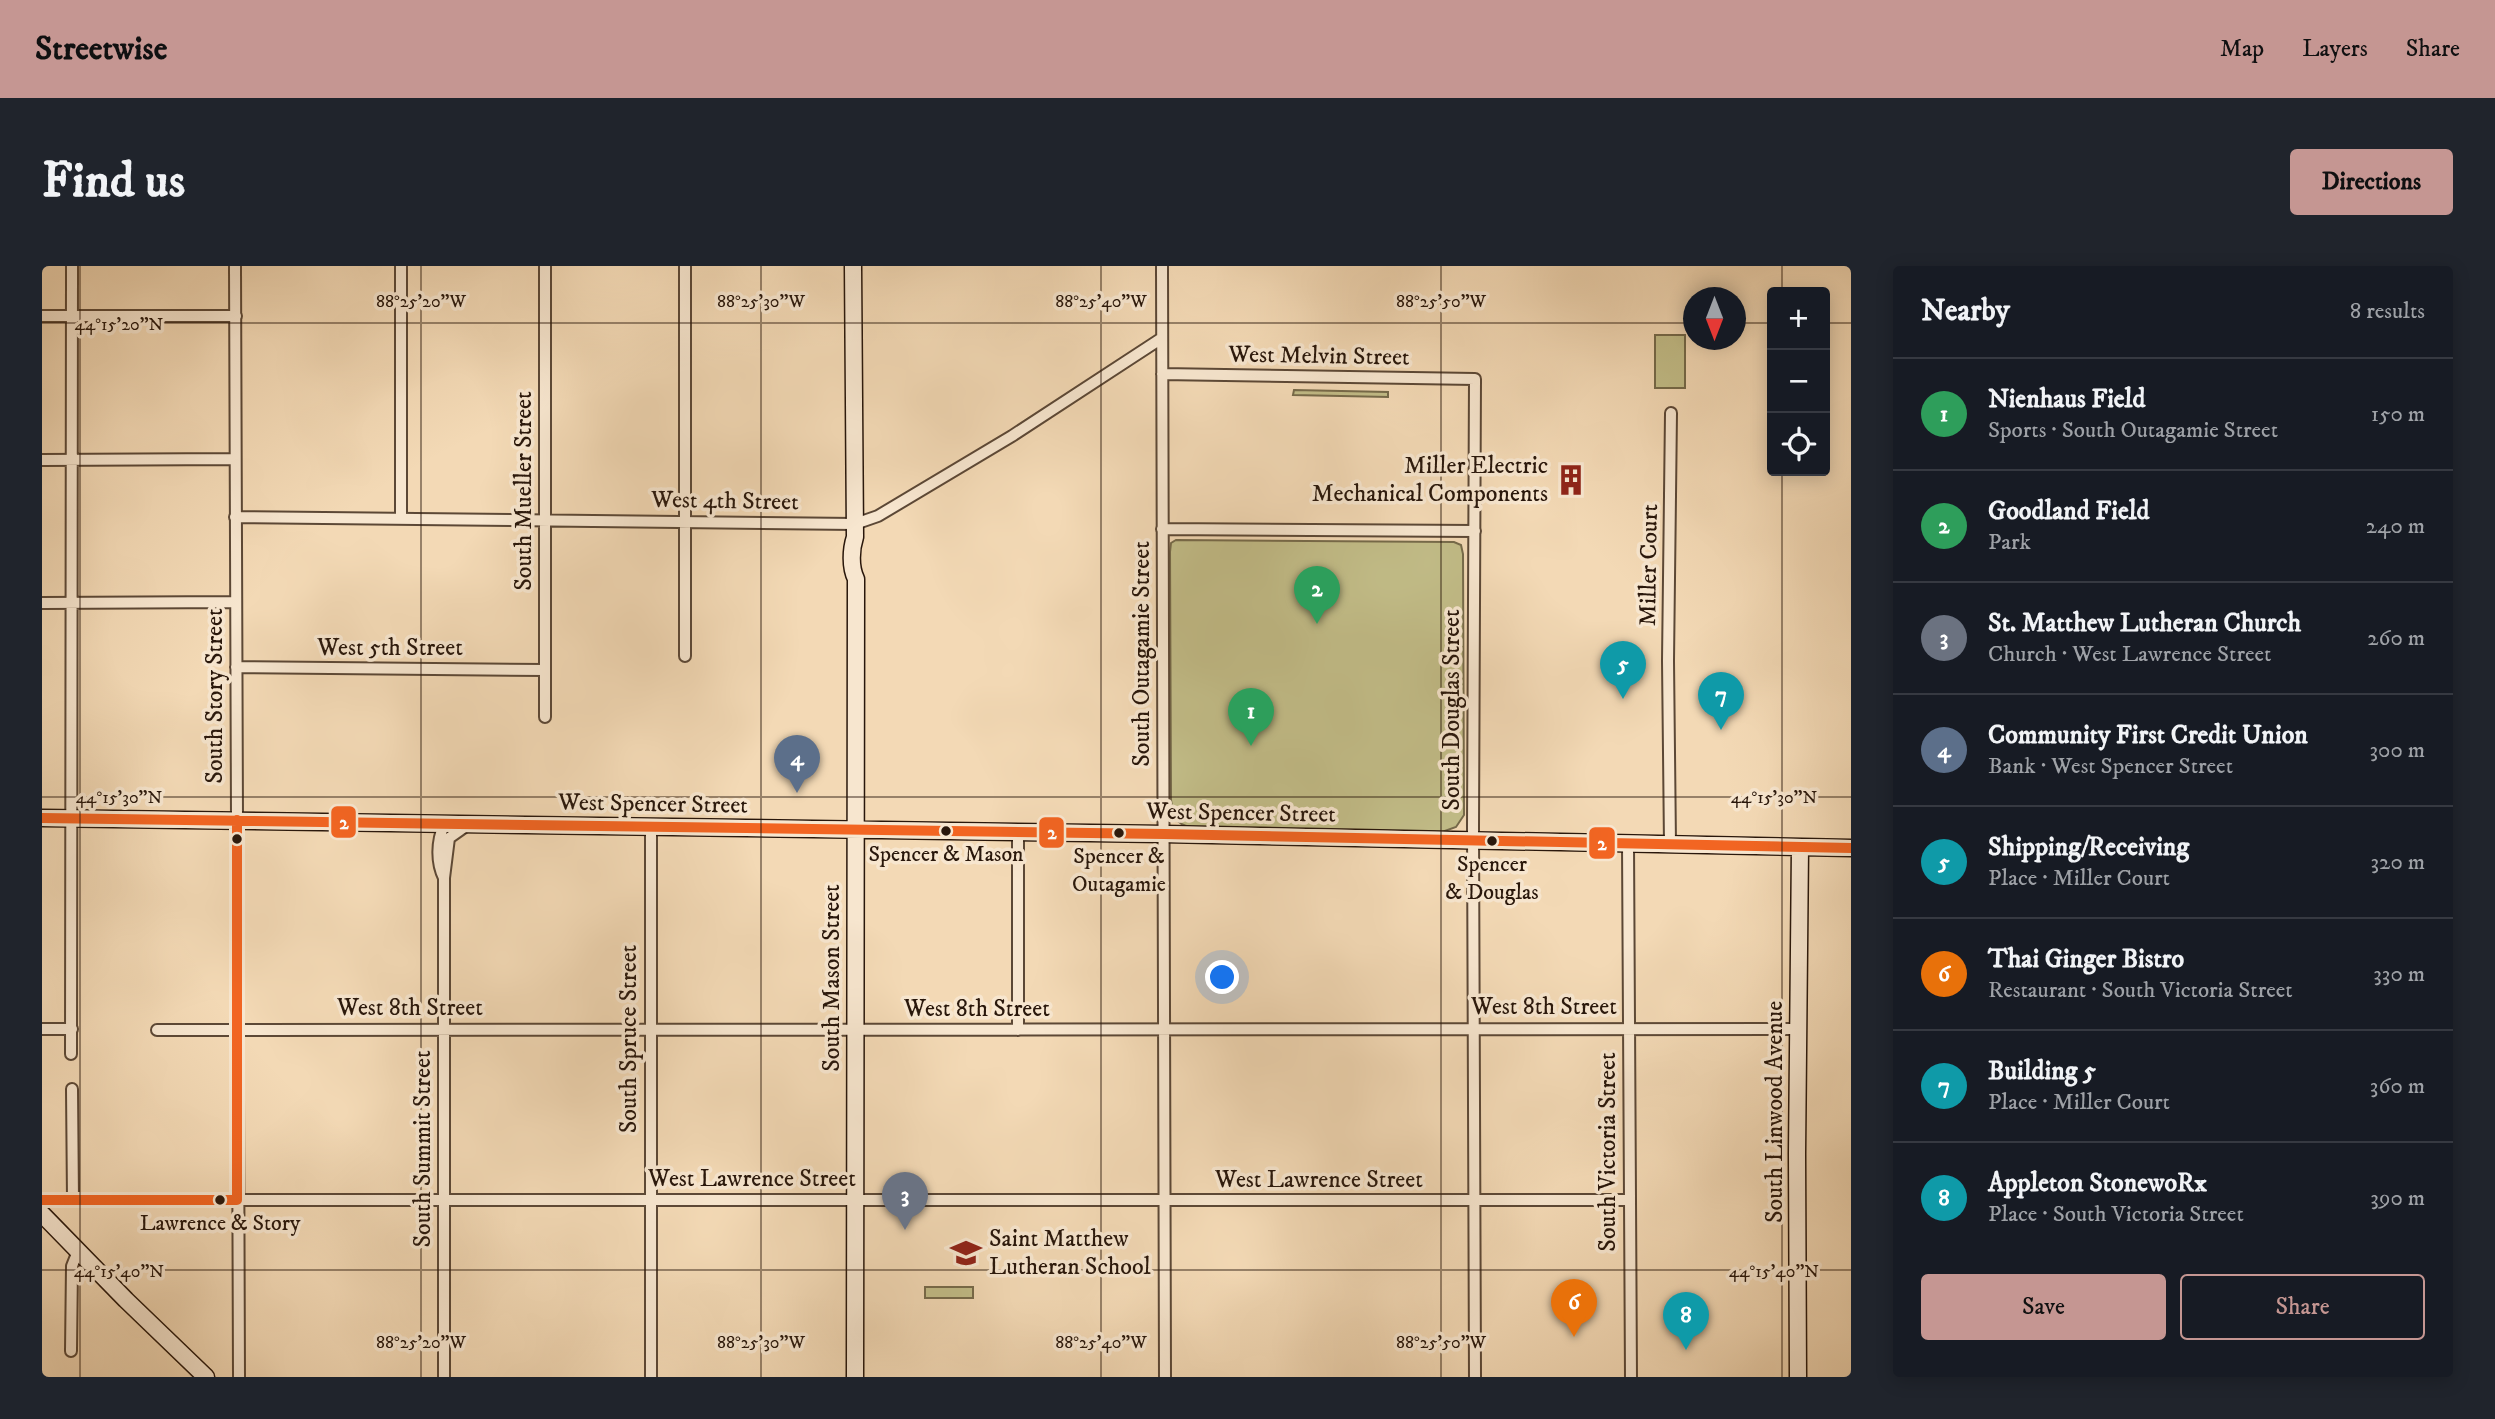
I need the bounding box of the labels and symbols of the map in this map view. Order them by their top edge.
north arrow [1683,287,1746,350]
text: 88°25'20"W [376,291,467,313]
text: 88°25'30"W [717,291,805,313]
text: 88°25'40"W [1055,291,1147,313]
text: 88°25'50"W [1396,291,1487,313]
text: 44°15'20"N [75,314,164,336]
street label: West Melvin Street [1227,339,1410,373]
street label: South Mueller Street [509,391,539,591]
place label: Miller Electric Mechanical Components [1312,451,1548,509]
building icon: Miller Electric Mechanical Components [1554,463,1588,497]
street label: West 4th Street [650,485,799,517]
street label: Miller Court [1633,503,1665,626]
street label: South Outagamie Street [1127,541,1157,767]
pin: 2 [1294,566,1340,624]
street label: South Story Street [200,608,230,784]
street label: South Douglas Street [1437,609,1467,811]
street label: West 5th Street [316,633,463,663]
pin: 5 [1600,641,1646,699]
pin: 7 [1698,672,1744,730]
pin: 1 [1228,688,1274,746]
pin: 4 [774,735,820,793]
text: 44°15'30"N [76,787,163,809]
street label: West Spencer Street [557,787,748,821]
text: 44°15'30"N [1731,787,1818,809]
street label: West Spencer Street [1145,796,1336,830]
line badge: 2 [330,805,357,839]
text: 2 [339,812,349,835]
line badge: 2 [1038,816,1065,849]
text: 2 [1047,822,1057,845]
marker: Spencer & Mason [939,824,953,838]
marker: Spencer & Outagamie [1112,826,1126,840]
line badge: 2 [1588,826,1616,860]
unlabelled marker [230,832,244,846]
text: 2 [1597,833,1607,856]
marker: Spencer & Douglas [1485,834,1499,848]
place label: Spencer & Mason [868,841,1024,868]
place label: Spencer & Outagamie [1072,843,1166,898]
place label: Spencer & Douglas [1445,851,1539,906]
street label: South Mason Street [817,884,847,1072]
street label: South Spruce Street [614,944,644,1133]
your location [1205,960,1239,994]
street label: West 8th Street [1470,992,1617,1022]
street label: West 8th Street [336,993,483,1023]
street label: West 8th Street [903,994,1050,1024]
street label: South Linwood Avenue [1760,1001,1790,1223]
street label: South Summit Street [408,1050,438,1248]
street label: South Victoria Street [1593,1052,1623,1252]
street label: West Lawrence Street [647,1164,856,1194]
street label: West Lawrence Street [1214,1165,1423,1195]
pin: 3 [882,1172,928,1230]
marker: Lawrence & Story [213,1193,227,1207]
place label: Lawrence & Story [140,1210,301,1237]
place label: Saint Matthew Lutheran School [989,1224,1152,1282]
school or university icon: Saint Matthew Lutheran School [949,1236,983,1270]
text: 44°15'40"N [74,1261,164,1283]
text: 44°15'40"N [1729,1261,1819,1283]
pin: 6 [1551,1279,1597,1337]
pin: 8 [1663,1292,1709,1350]
text: 88°25'20"W [376,1332,467,1354]
text: 88°25'30"W [717,1332,805,1354]
text: 88°25'40"W [1055,1332,1147,1354]
text: 88°25'50"W [1396,1332,1487,1354]

